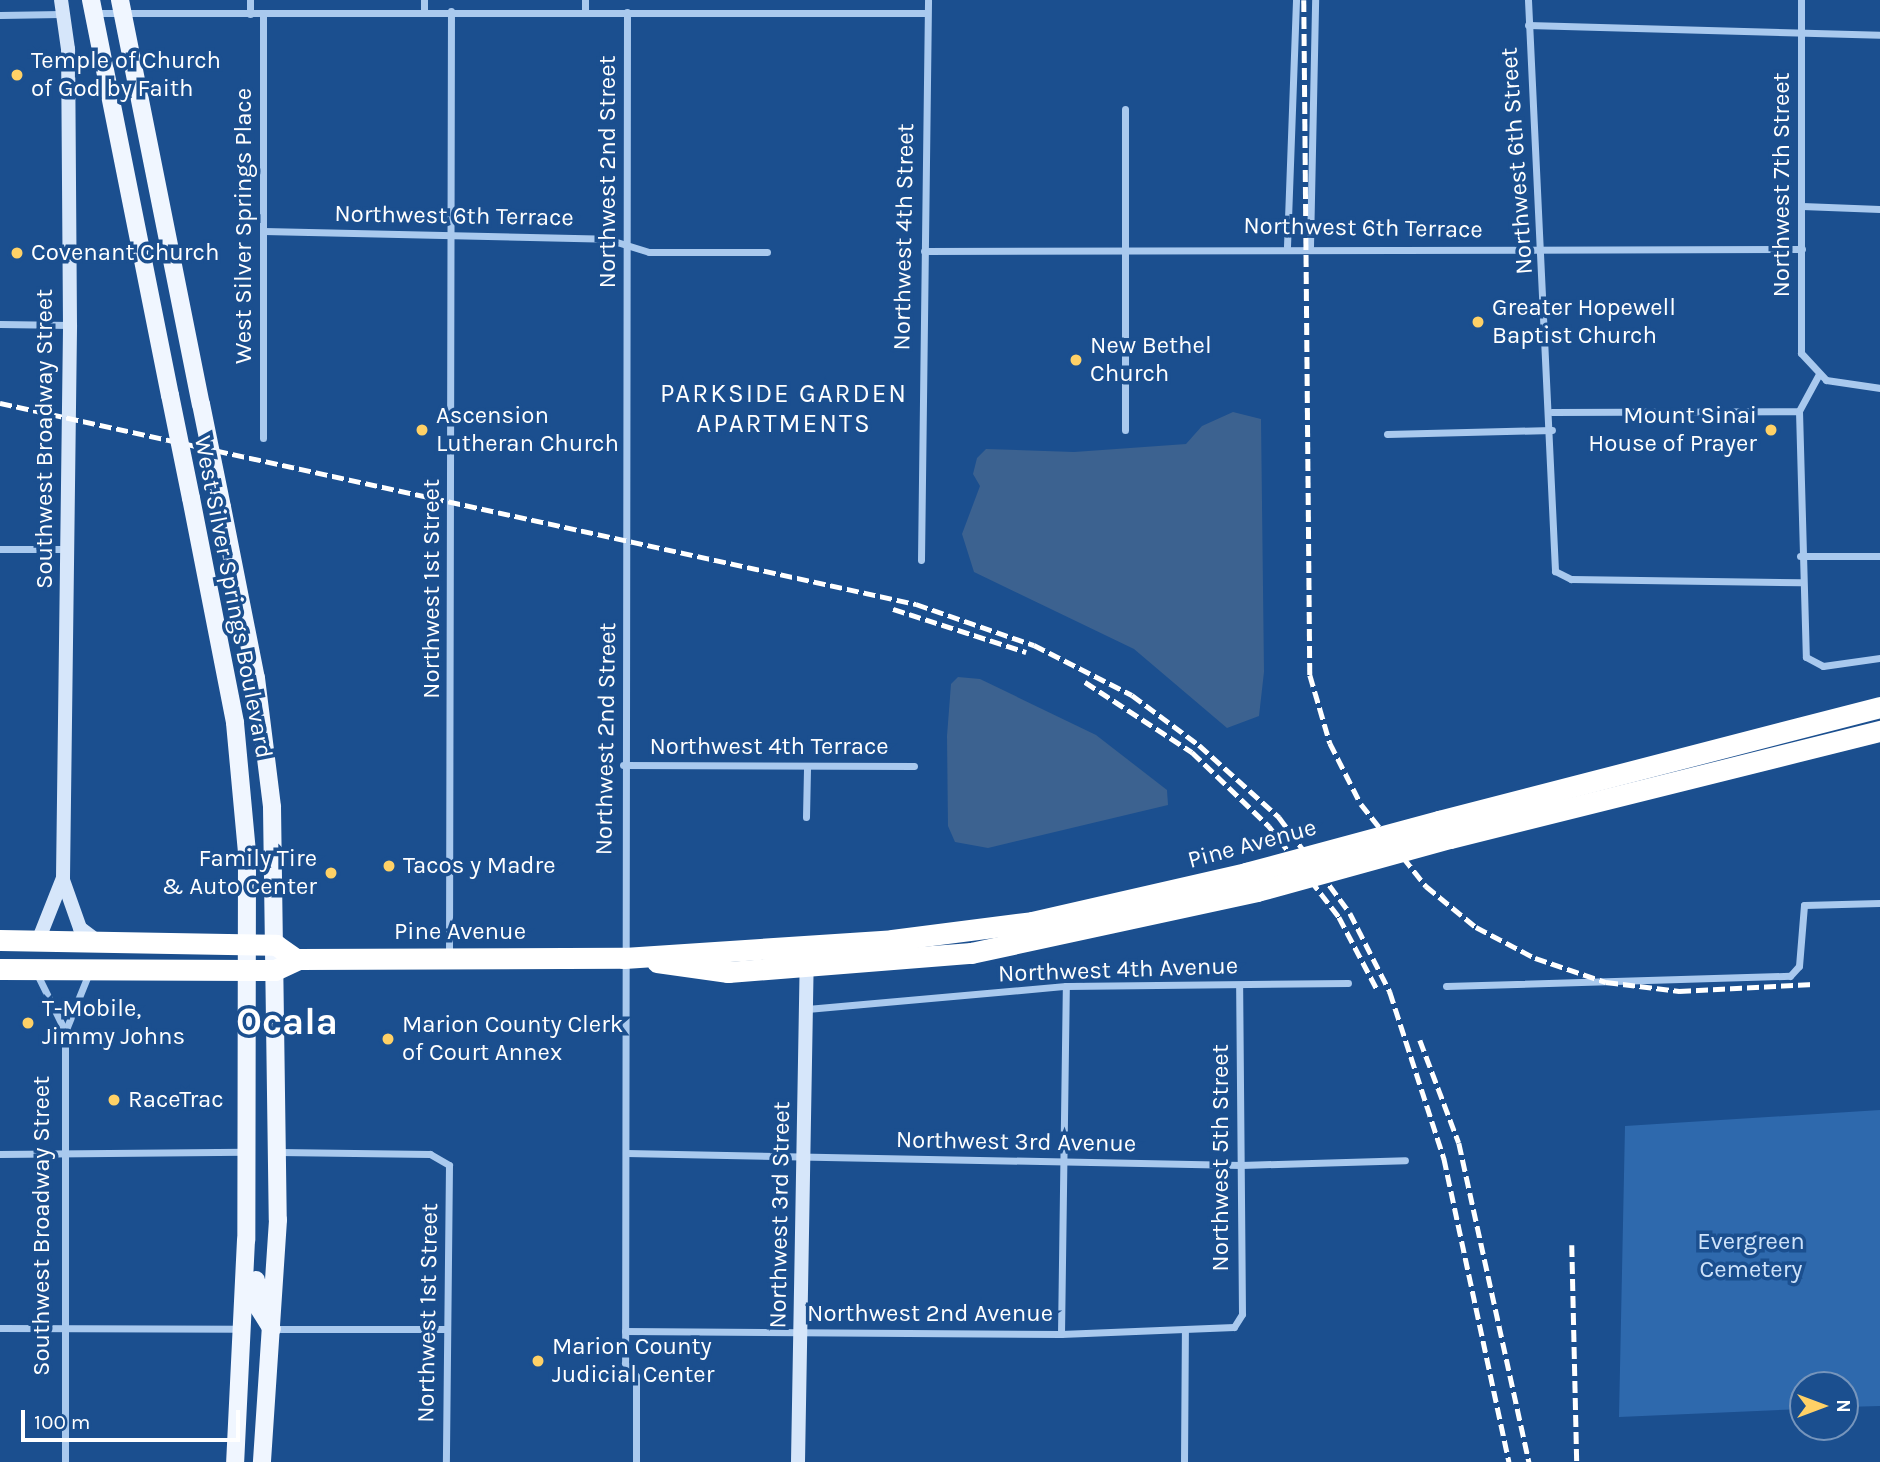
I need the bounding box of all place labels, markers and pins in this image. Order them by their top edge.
place label: Temple of Church of God by Faith [31,47,221,103]
marker: Temple of Church of God by Faith [9,67,25,83]
place label: Covenant Church [31,239,219,267]
marker: Covenant Church [9,245,25,261]
place label: Greater Hopewell Baptist Church [1492,294,1676,350]
marker: Greater Hopewell Baptist Church [1470,314,1486,330]
place label: New Bethel Church [1090,332,1212,388]
marker: New Bethel Church [1068,352,1084,368]
place label: Ascension Lutheran Church [436,402,619,458]
place label: Mount Sinai House of Prayer [1588,402,1757,458]
marker: Ascension Lutheran Church [414,422,430,438]
marker: Mount Sinai House of Prayer [1763,422,1779,438]
place label: Family Tire & Auto Center [162,845,317,901]
place label: Tacos y Madre [403,852,556,880]
marker: Tacos y Madre [381,858,397,874]
marker: Family Tire & Auto Center [323,865,339,881]
place label: T-Mobile, Jimmy Johns [42,995,185,1051]
place label: Marion County Clerk of Court Annex [402,1011,623,1067]
marker: T-Mobile, Jimmy Johns [20,1015,36,1031]
marker: Marion County Clerk of Court Annex [380,1031,396,1047]
place label: RaceTrac [128,1086,224,1114]
marker: RaceTrac [106,1092,122,1108]
place label: Marion County Judicial Center [552,1333,714,1389]
marker: Marion County Judicial Center [530,1353,546,1369]

